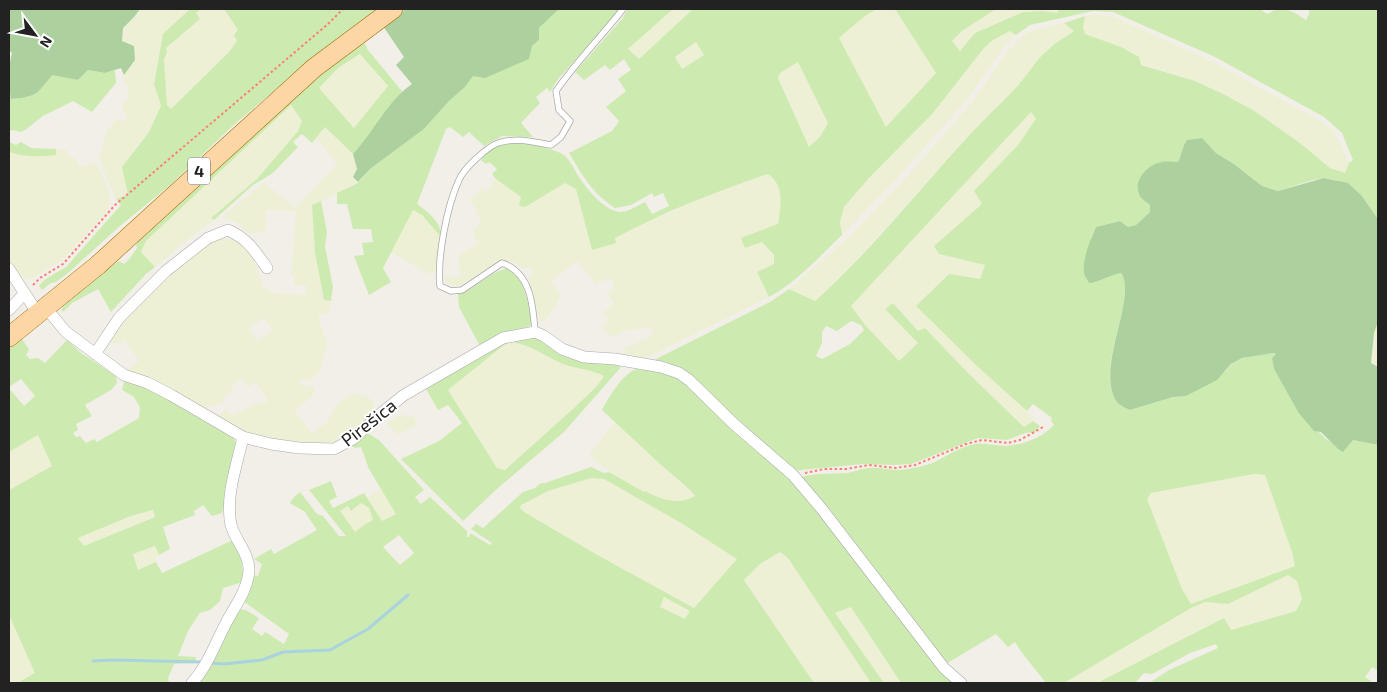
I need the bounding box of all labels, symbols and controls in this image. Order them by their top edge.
north arrow [10,10,60,60]
text: N [37,33,56,51]
road number: 4 [188,158,210,185]
street label: Pirešica [336,394,400,451]

